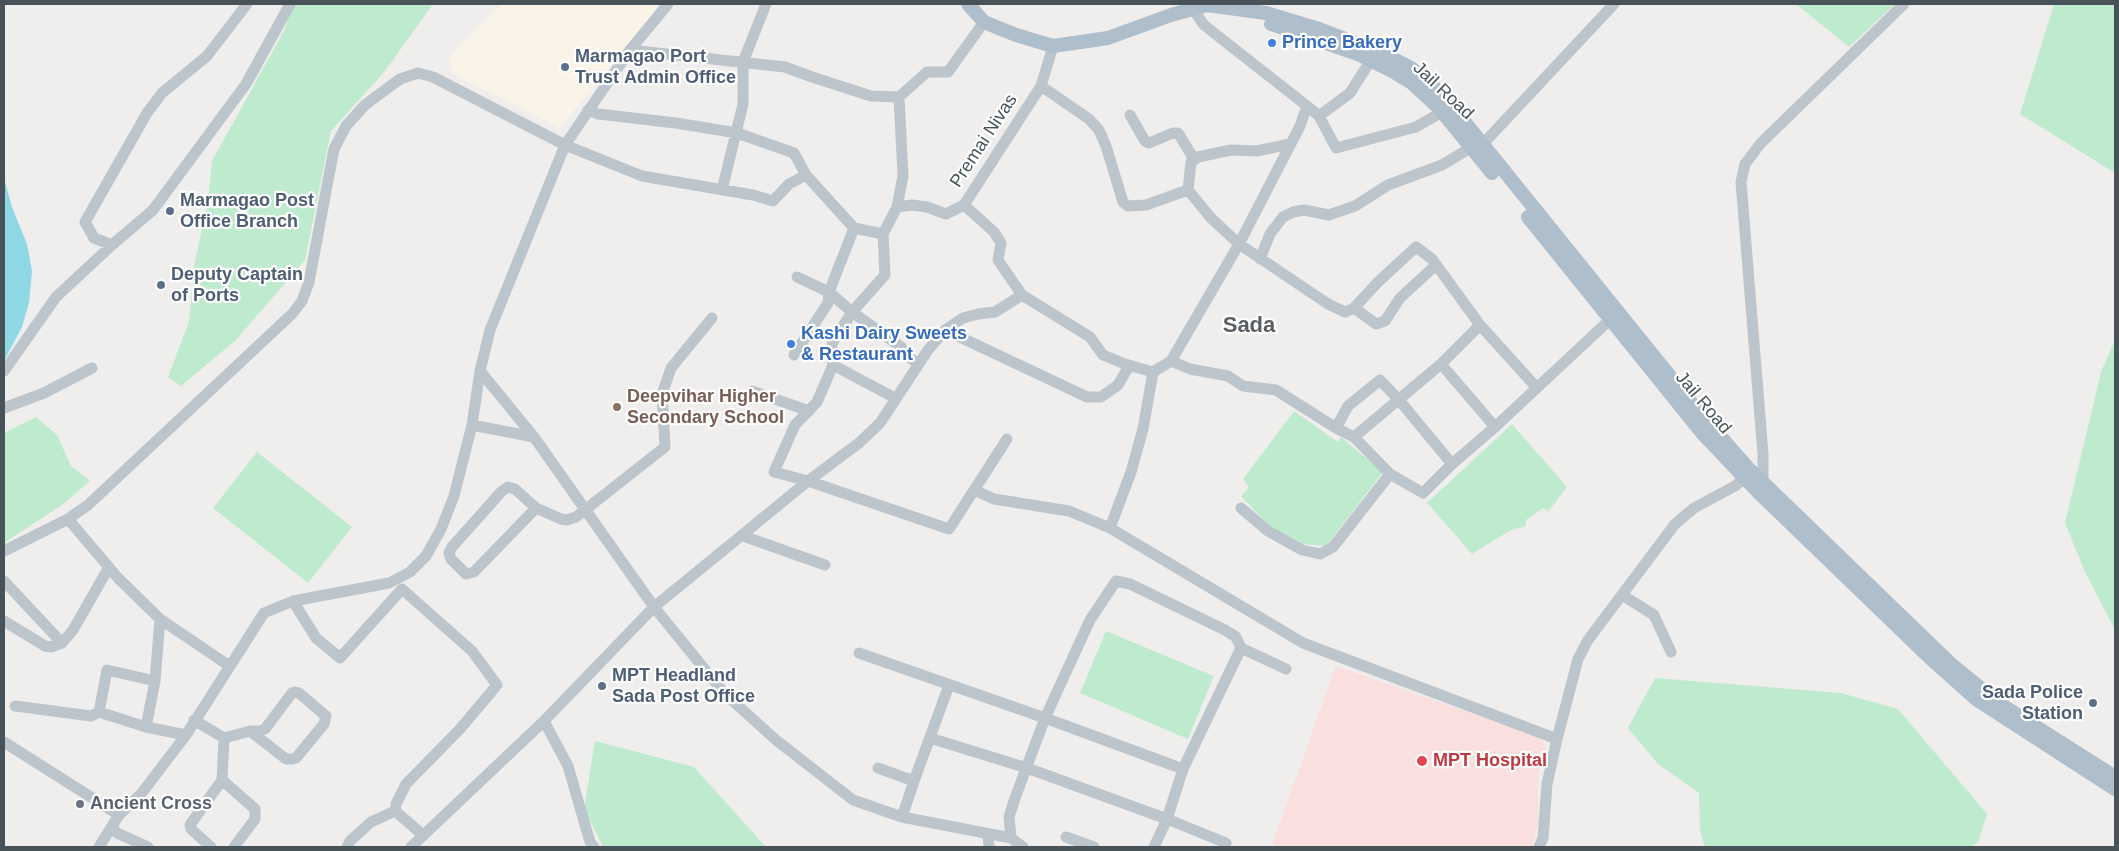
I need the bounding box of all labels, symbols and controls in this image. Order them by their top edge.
place label: Prince Bakery [1282,32,1402,54]
marker: Prince Bakery [1266,37,1278,49]
place label: Marmagao Port Trust Admin Office [575,46,736,88]
street label: Jail Road [1408,58,1478,124]
marker: Marmagao Port Trust Admin Office [559,61,571,73]
street label: Premai Nivas [946,90,1022,192]
place label: Marmagao Post Office Branch [180,190,314,232]
marker: Marmagao Post Office Branch [164,205,176,217]
place label: Deputy Captain of Ports [171,264,303,306]
marker: Deputy Captain of Ports [155,279,167,291]
district label: Sada [1223,313,1275,339]
place label: Kashi Dairy Sweets & Restaurant [801,323,967,366]
marker: Kashi Dairy Sweets & Restaurant [785,338,797,350]
street label: Jail Road [1671,367,1735,439]
place label: Deepvihar Higher Secondary School [627,386,784,428]
marker: Deepvihar Higher Secondary School [611,401,623,413]
place label: MPT Headland Sada Post Office [612,665,755,708]
marker: MPT Headland Sada Post Office [596,680,608,692]
place label: Sada Police Station [1982,682,2083,724]
marker: Sada Police Station [2087,697,2099,709]
place label: MPT Hospital [1433,750,1547,772]
marker: MPT Hospital [1415,754,1429,768]
place label: Ancient Cross [90,793,212,815]
marker: Ancient Cross [74,798,86,810]

